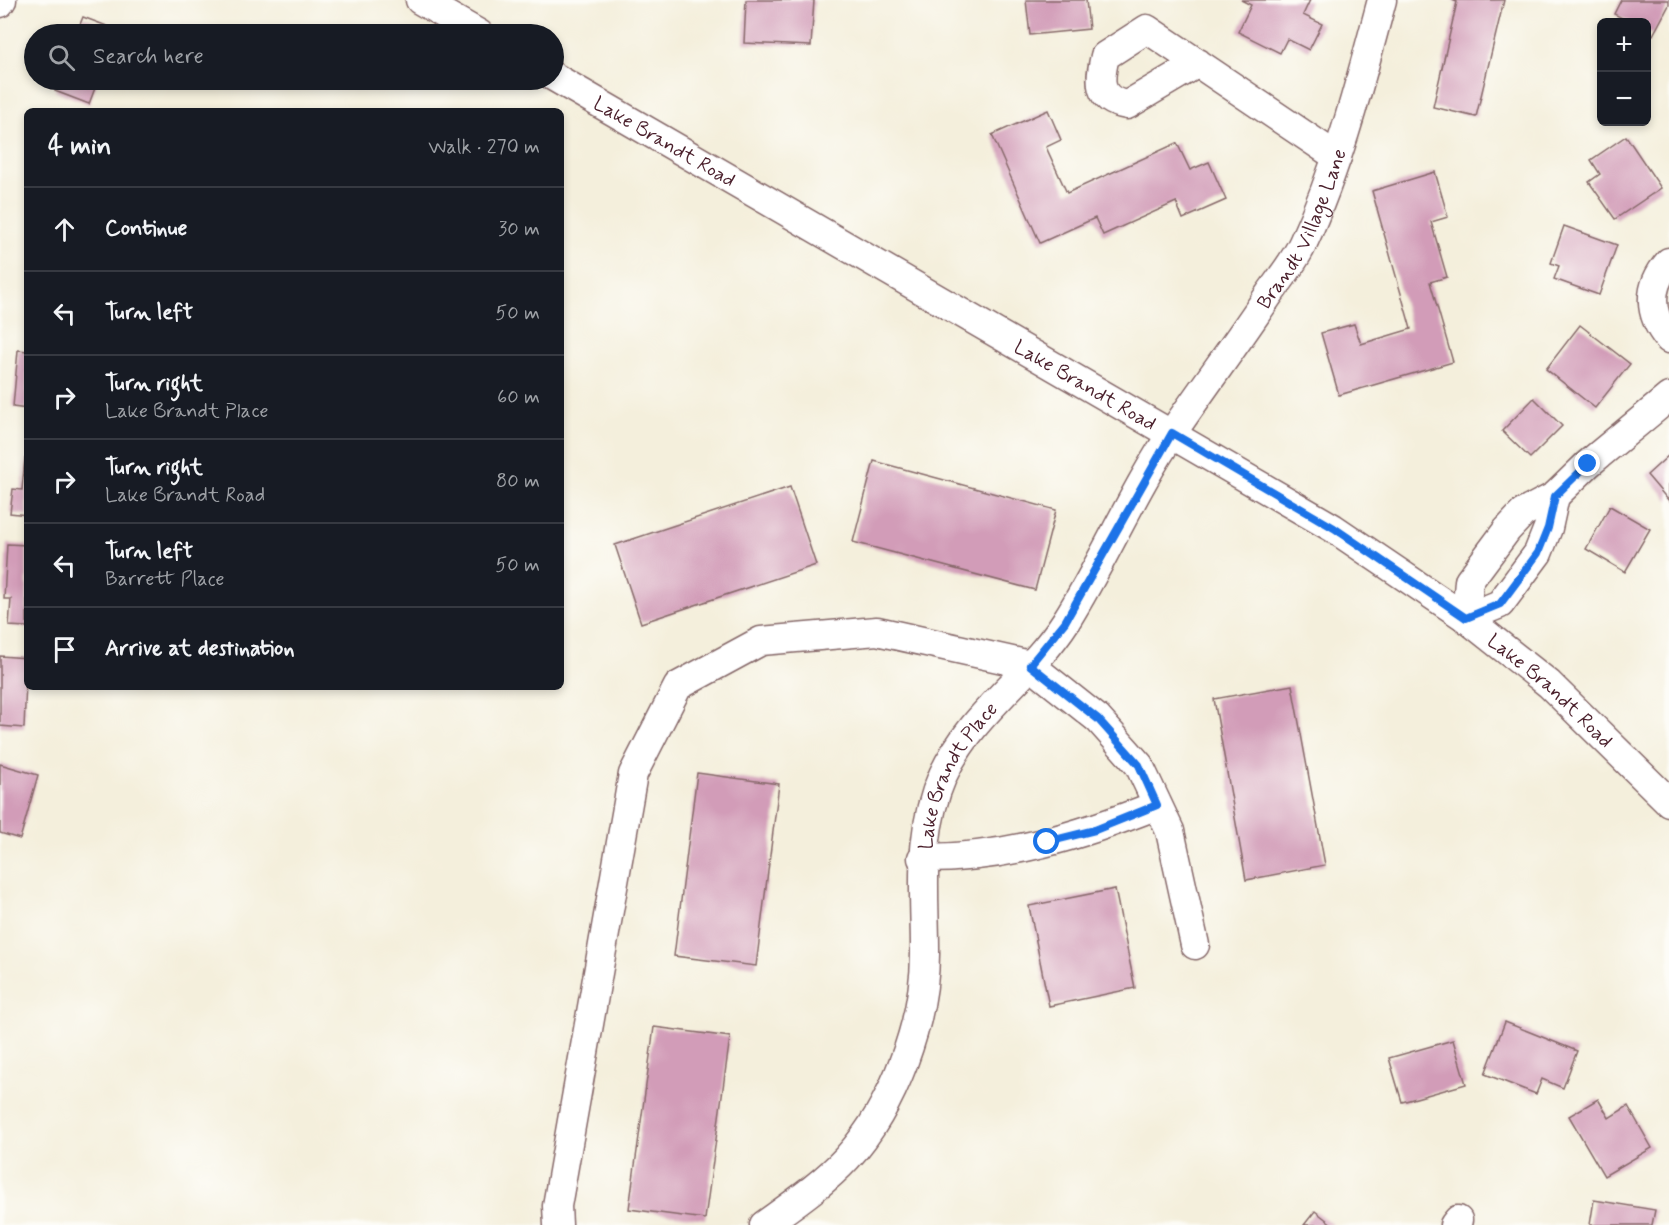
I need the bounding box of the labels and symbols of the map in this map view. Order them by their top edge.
street label: Lake Brandt Road [588,91,740,194]
street label: Brandt Village Lane [1251,145,1354,315]
street label: Lake Brandt Road [1009,334,1161,438]
route end [1574,450,1600,476]
street label: Lake Brandt Road [1481,628,1618,755]
street label: Lake Brandt Place [913,696,1004,851]
route start [1033,828,1059,854]

